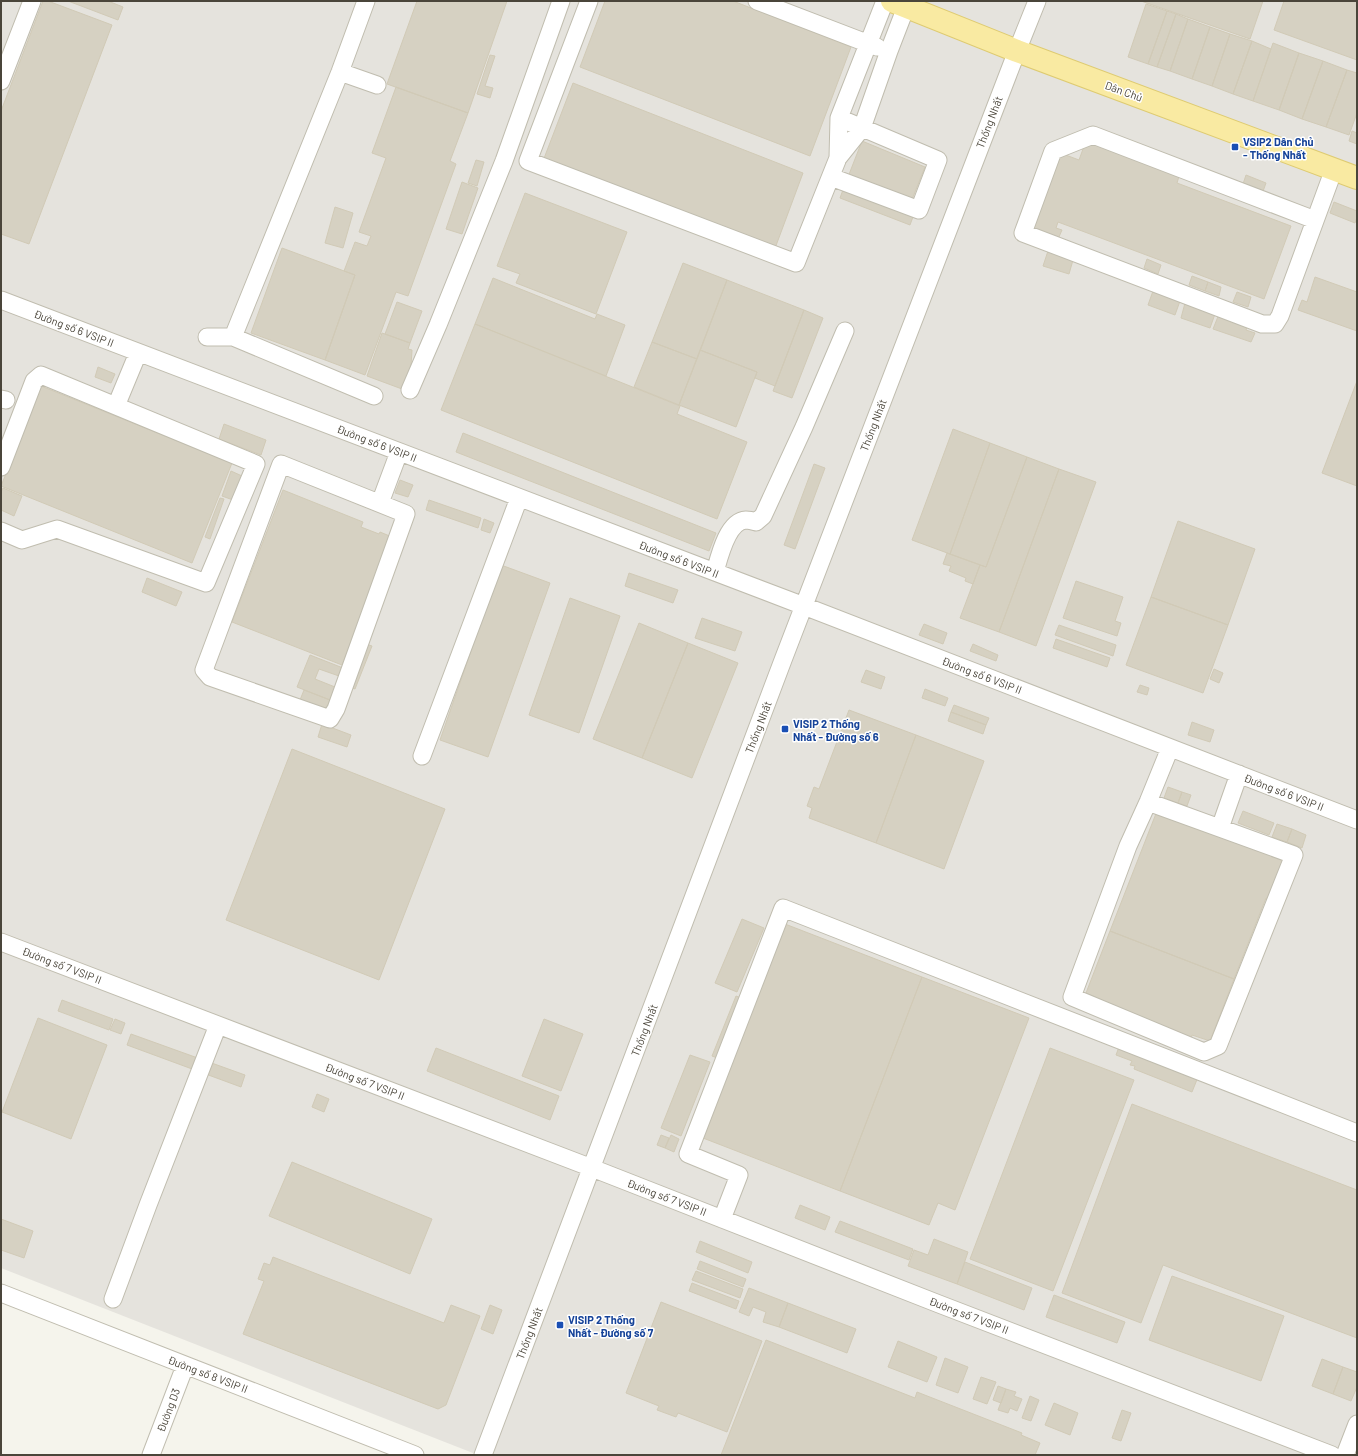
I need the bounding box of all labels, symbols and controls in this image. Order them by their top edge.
street label: Dân Chủ [1103,78,1145,104]
street label: Thống Nhất [973,94,1005,150]
place label: VSIP2 Dân Chủ - Thống Nhất [1243,135,1313,161]
marker: VSIP2 Dân Chủ - Thống Nhất [1230,142,1240,152]
street label: Đường số 6 VSIP II [32,307,116,349]
street label: Thống Nhất [857,397,889,453]
street label: Đường số 6 VSIP II [335,422,419,464]
street label: Đường số 6 VSIP II [637,538,721,580]
street label: Đường số 6 VSIP II [940,654,1024,696]
street label: Thống Nhất [742,699,774,755]
place label: VISIP 2 Thống Nhất - Đường số 6 [793,717,879,743]
marker: VISIP 2 Thống Nhất - Đường số 6 [780,724,790,734]
street label: Đường số 6 VSIP II [1242,771,1326,813]
street label: Đường số 7 VSIP II [20,944,104,986]
street label: Thống Nhất [628,1002,660,1058]
street label: Đường số 7 VSIP II [323,1060,407,1102]
street label: Đường số 7 VSIP II [625,1176,709,1218]
street label: Đường số 7 VSIP II [927,1294,1011,1336]
street label: Thống Nhất [513,1305,545,1361]
place label: VISIP 2 Thống Nhất - Đường số 7 [568,1313,654,1339]
marker: VISIP 2 Thống Nhất - Đường số 7 [555,1320,565,1330]
street label: Đường số 8 VSIP II [166,1353,250,1395]
street label: Đường D3 [154,1386,182,1434]

